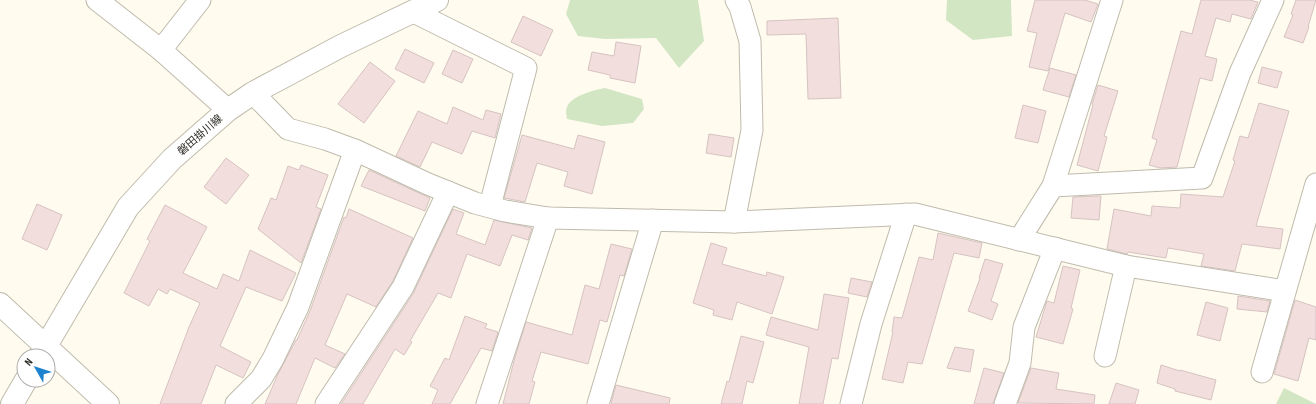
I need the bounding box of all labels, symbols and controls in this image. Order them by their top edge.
street label: 磐田掛川線 [175,112,225,158]
north arrow [16,348,56,388]
text: N [22,356,36,368]

